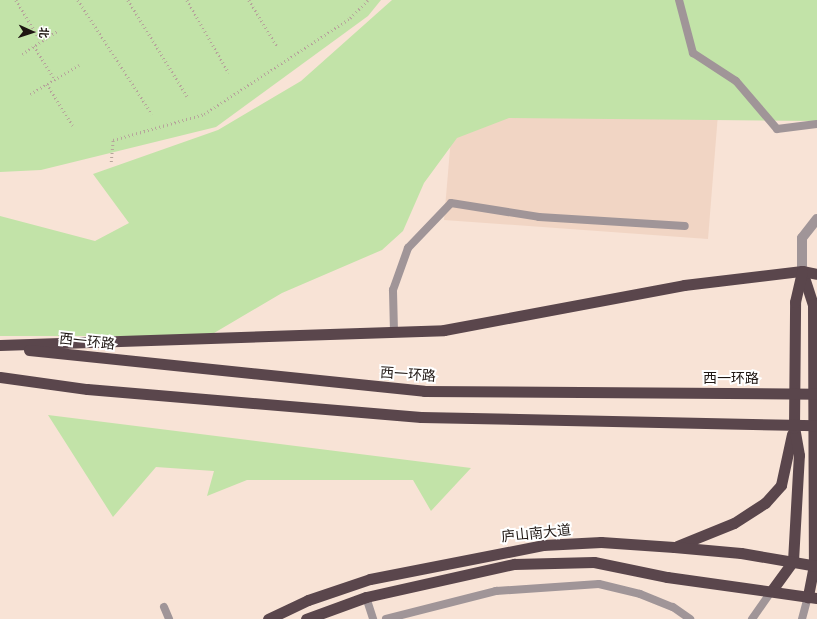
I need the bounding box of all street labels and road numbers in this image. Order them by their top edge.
street label: 西一环路 [58,330,116,352]
street label: 西一环路 [379,364,437,384]
street label: 西一环路 [703,370,759,386]
street label: 庐山南大道 [500,521,572,545]

